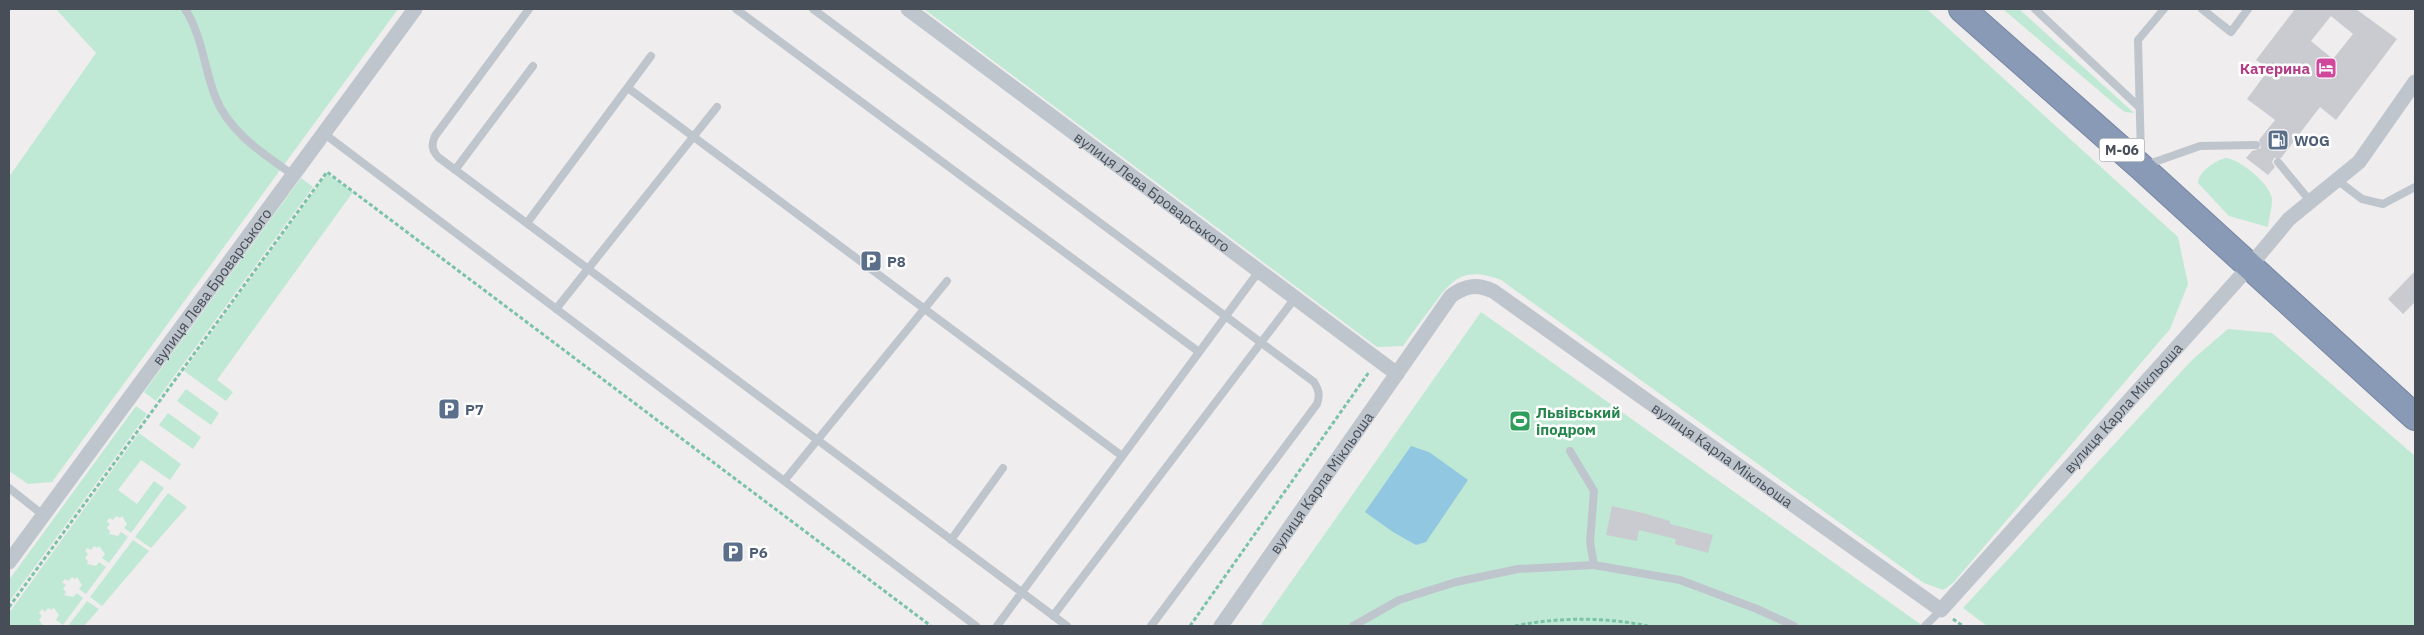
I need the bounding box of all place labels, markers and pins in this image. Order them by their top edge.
hotel icon: Катерина [2314,56,2338,80]
place label: Катерина [2240,59,2310,78]
fuel station icon: WOG [2266,128,2290,152]
place label: WOG [2294,131,2330,150]
parking icon: P8 [859,249,883,273]
place label: P8 [887,252,906,271]
parking icon: P7 [437,397,461,421]
place label: P7 [465,400,484,419]
place label: Львівський іподром [1536,403,1620,439]
sports icon: Львівський іподром [1508,409,1532,433]
parking icon: P6 [721,540,745,564]
place label: P6 [749,543,768,562]

